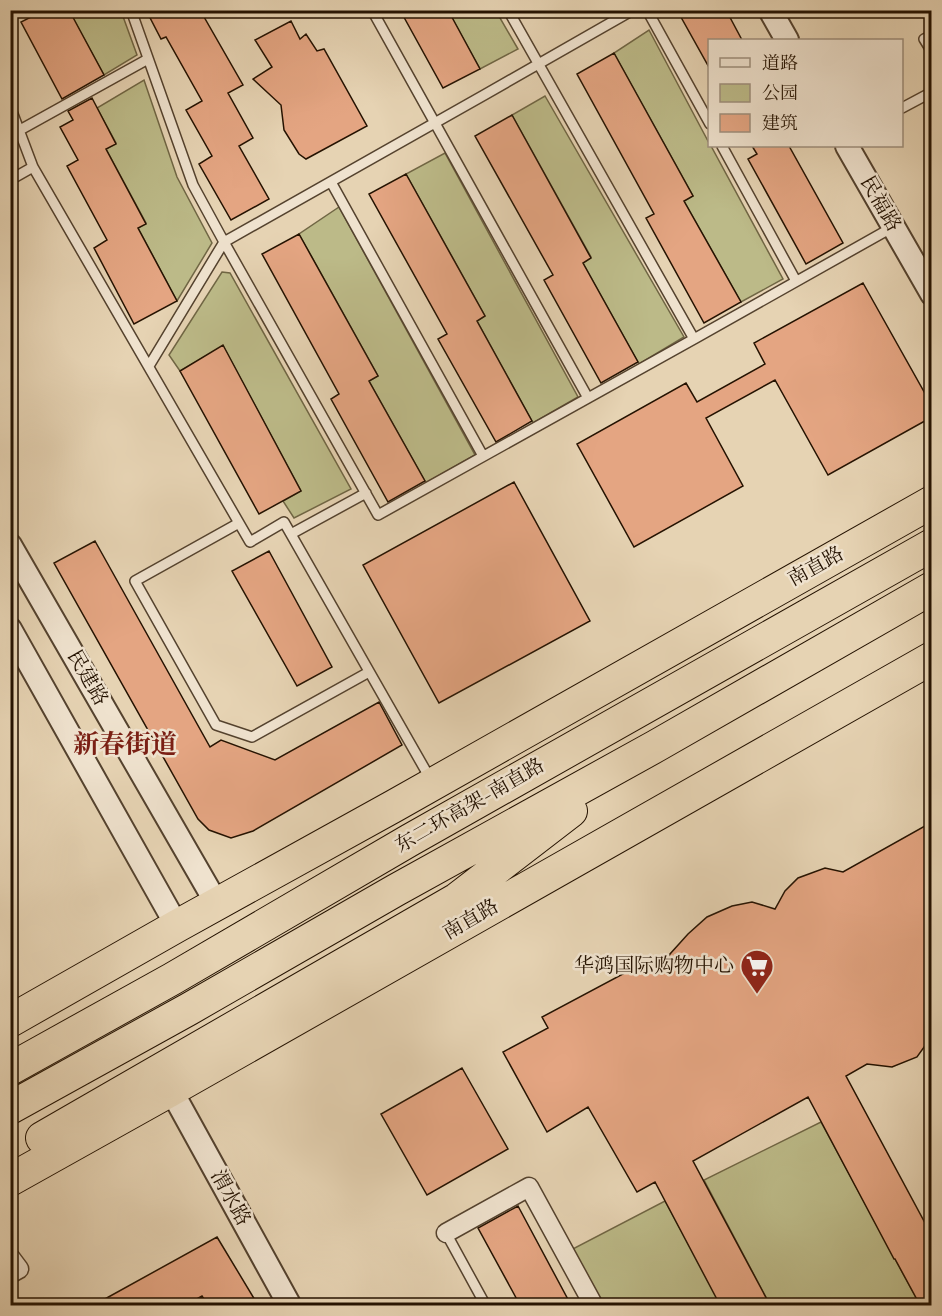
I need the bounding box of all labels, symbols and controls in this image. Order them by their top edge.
legend [708,39,903,147]
text: 道路 [762,52,798,75]
text: 公园 [762,82,798,105]
text: 建筑 [762,112,798,135]
street label: 民福路 [854,172,906,236]
street label: 南直路 [784,542,848,592]
street label: 民建路 [61,646,113,710]
district label: 新春街道 [73,729,177,761]
street label: 东二环高架-南直路 [391,753,549,859]
street label: 南直路 [439,894,503,946]
supermarket icon: 华鸿国际购物中心 [739,948,775,995]
place label: 华鸿国际购物中心 [574,954,734,979]
street label: 渭水路 [205,1166,255,1230]

